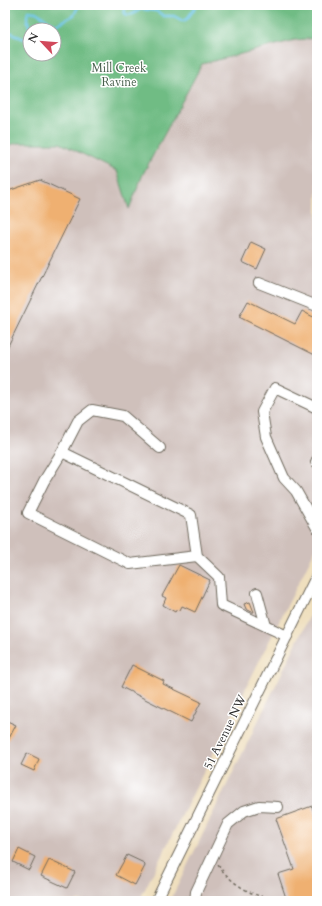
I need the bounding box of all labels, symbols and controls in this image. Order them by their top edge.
north arrow [22,22,62,62]
text: N [25,30,42,45]
park label: Mill Creek Ravine [92,60,147,90]
street label: 51 Avenue NW [200,691,250,772]

